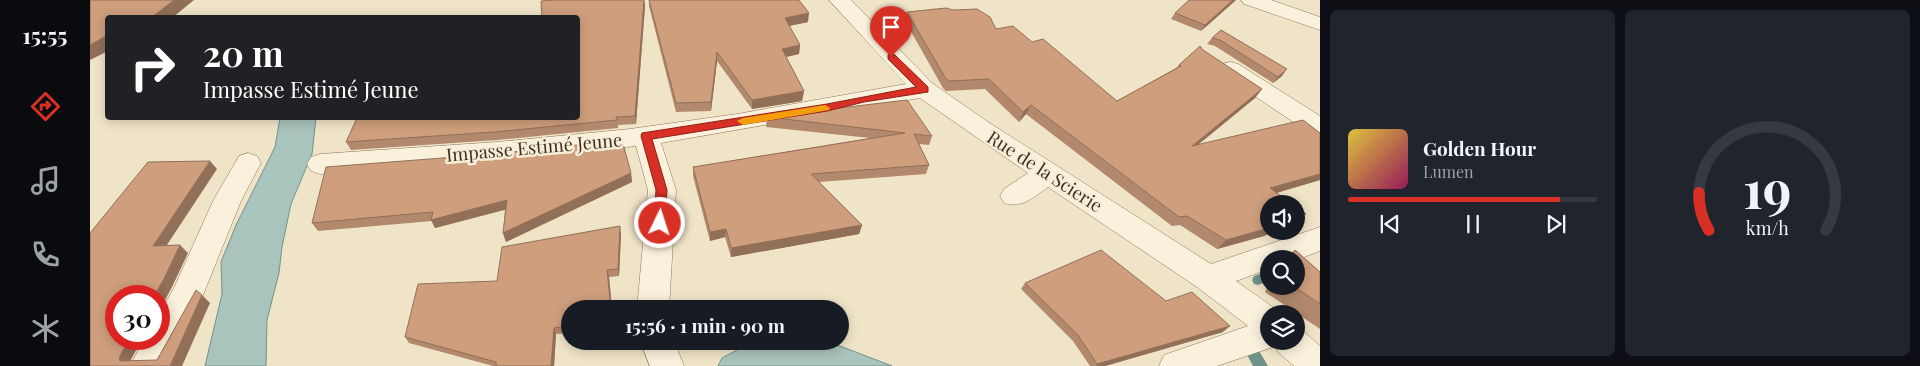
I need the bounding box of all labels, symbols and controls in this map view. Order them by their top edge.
pin [870,6,912,57]
icon: arrive [877,13,905,41]
text: 15:55 [23,20,67,50]
text: 20 m [203,29,284,76]
icon: right [120,35,185,100]
text: Impasse Estimé Jeune [203,74,419,104]
icon: directions [28,89,63,124]
street label: Rue de la Scierie [983,125,1107,217]
street label: Impasse Estimé Jeune [445,127,623,167]
text: Golden Hour [1423,135,1536,161]
text: 19 [1743,153,1792,222]
text: Lumen [1423,161,1474,182]
icon: music [28,163,63,198]
map controls [1260,195,1305,350]
button: sound [1260,195,1305,240]
position arrow [633,196,685,248]
icon: previous [1376,210,1404,238]
icon: pause [1459,210,1487,238]
icon: next [1542,210,1570,238]
text: km/h [1746,216,1789,239]
icon: phone [28,237,63,272]
button: search [1260,250,1305,295]
speed limit sign: 30 [105,285,170,350]
button: layers [1260,305,1305,350]
icon: climate [28,311,63,346]
text: 15:56 · 1 min · 90 m [625,312,785,338]

